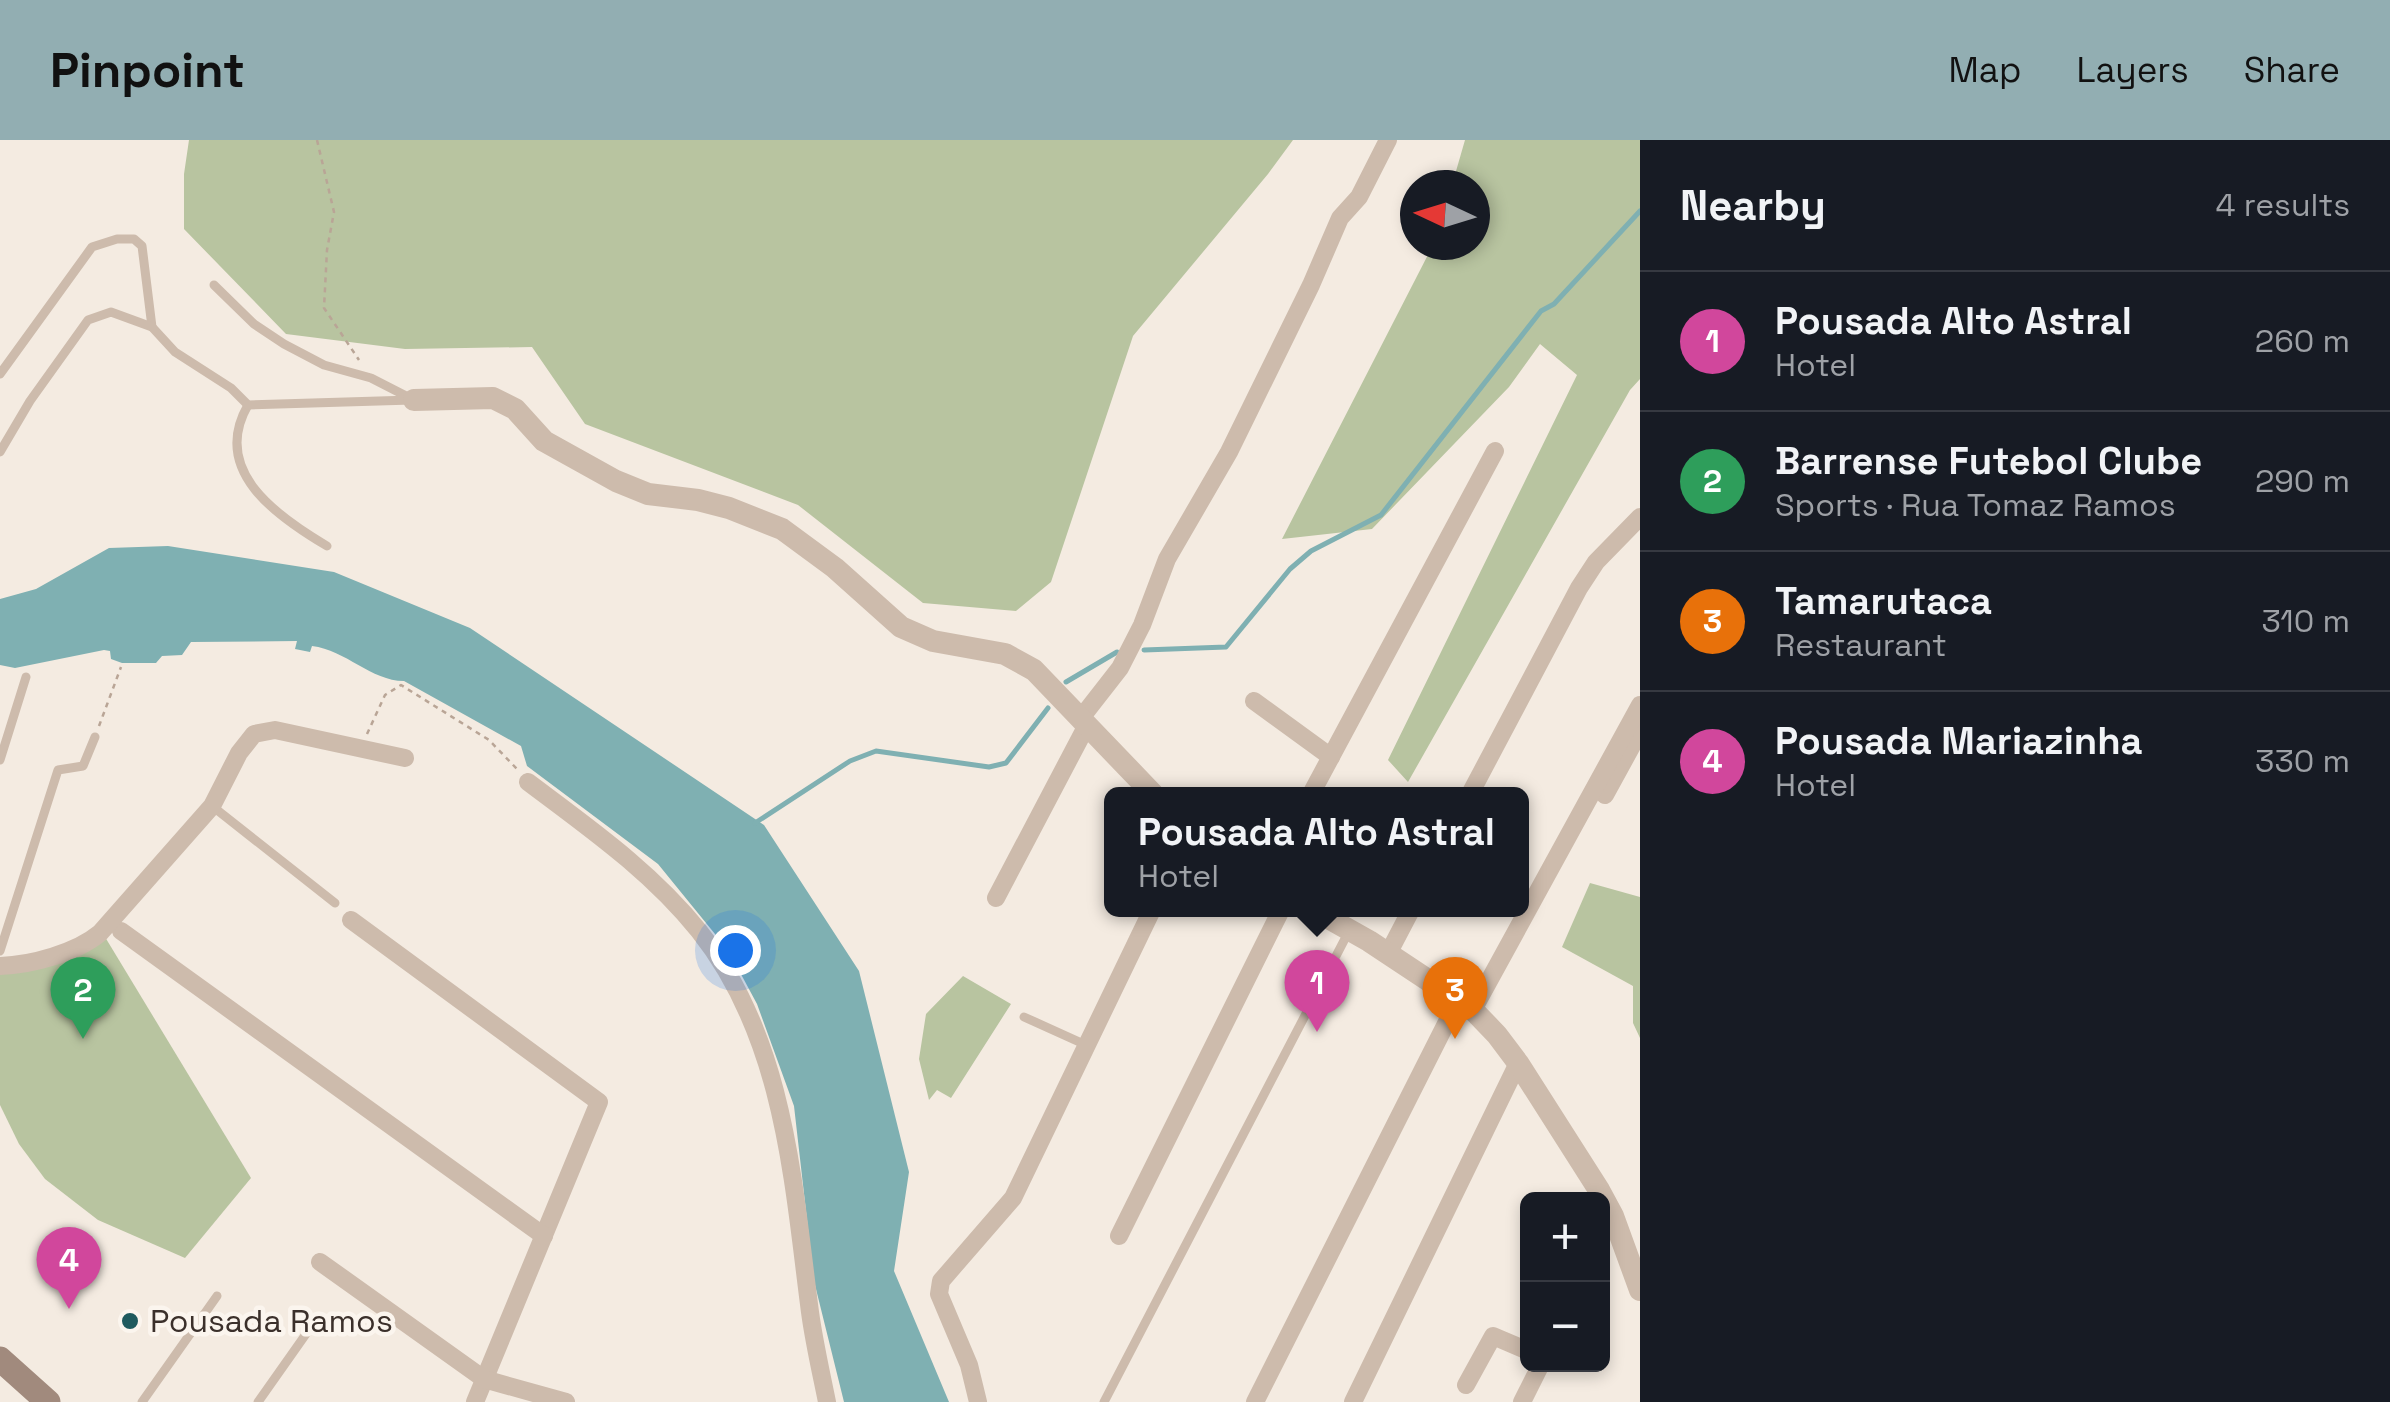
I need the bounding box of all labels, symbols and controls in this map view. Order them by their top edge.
text: Pinpoint [50,40,245,101]
text: Map [1948,48,2021,92]
text: Layers [2076,48,2189,92]
text: Share [2244,48,2340,92]
north arrow [1400,170,1490,260]
text: Nearby [1680,179,1826,232]
text: 4 results [2215,185,2350,225]
text: Pousada Alto Astral [1775,297,2132,345]
text: 1 [1705,321,1720,361]
text: 260 m [2255,321,2350,361]
text: Hotel [1775,345,1856,385]
text: Barrense Futebol Clube [1775,437,2202,485]
text: 2 [1703,461,1722,501]
text: 290 m [2255,461,2350,501]
text: Sports · Rua Tomaz Ramos [1775,485,2176,525]
text: Tamarutaca [1775,577,1992,625]
text: 3 [1703,601,1722,641]
text: 310 m [2262,601,2350,641]
text: Restaurant [1775,625,1947,665]
text: Pousada Mariazinha [1775,717,2143,765]
text: 4 [1702,741,1723,781]
text: 330 m [2255,741,2350,781]
text: Hotel [1775,765,1856,805]
popup [1104,787,1529,917]
text: Pousada Alto Astral [1138,808,1495,856]
text: Hotel [1138,856,1219,896]
your location [710,925,761,976]
pin: 1 [1284,950,1350,1032]
pin: 2 [51,956,116,1039]
pin: 3 [1422,956,1488,1039]
map controls [1520,1192,1610,1372]
button: + [1520,1192,1610,1282]
pin: 4 [36,1226,102,1309]
button: − [1520,1282,1610,1372]
place label: Pousada Ramos [150,1301,393,1341]
marker: Pousada Ramos [119,1310,141,1332]

